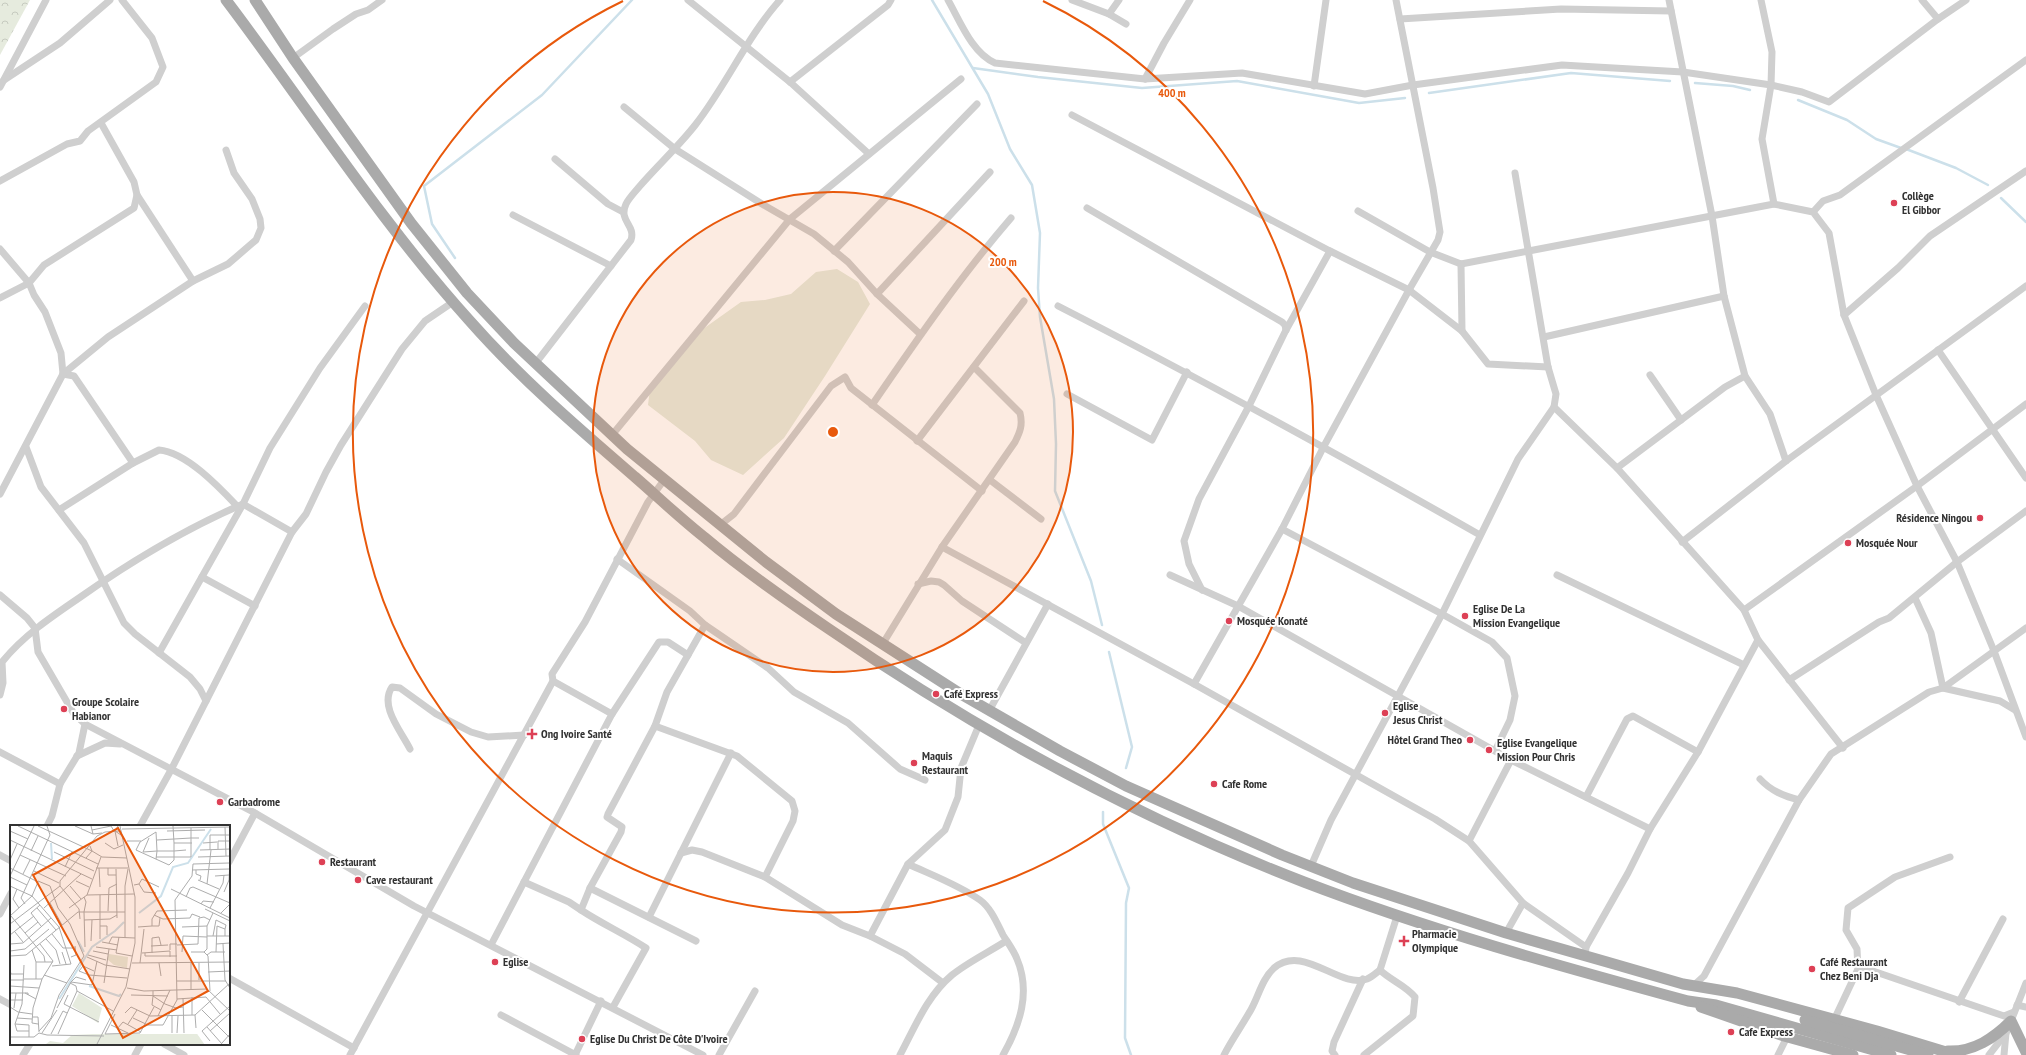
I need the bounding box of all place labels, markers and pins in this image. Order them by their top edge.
place label: Collège El Gibbor [1902,188,1941,217]
marker: Collège El Gibbor [1889,198,1899,208]
centre of rings [826,425,840,439]
place label: Résidence Ningou [1896,510,1972,525]
marker: Résidence Ningou [1975,513,1985,523]
place label: Mosquée Nour [1856,535,1918,550]
marker: Mosquée Nour [1843,538,1853,548]
place label: Eglise De La Mission Evangelique [1473,601,1560,630]
marker: Eglise De La Mission Evangelique [1460,611,1470,621]
place label: Mosquée Konaté [1237,613,1308,628]
marker: Mosquée Konaté [1224,616,1234,626]
place label: Café Express [944,686,998,701]
marker: Café Express [931,689,941,699]
place label: Groupe Scolaire Habianor [72,694,139,723]
place label: Eglise Jesus Christ [1392,698,1443,727]
marker: Groupe Scolaire Habianor [59,704,69,714]
marker: Eglise Jesus Christ [1380,708,1390,718]
place label: Ong Ivoire Santé [541,726,612,741]
marker: Ong Ivoire Santé [526,728,538,740]
place label: Hôtel Grand Theo [1388,732,1463,747]
marker: Hôtel Grand Theo [1465,735,1475,745]
place label: Eglise Evangelique Mission Pour Chris [1497,735,1577,764]
marker: Eglise Evangelique Mission Pour Chris [1484,745,1494,755]
place label: Maquis Restaurant [922,748,969,777]
marker: Maquis Restaurant [909,758,919,768]
place label: Cafe Rome [1222,776,1267,791]
marker: Cafe Rome [1209,779,1219,789]
place label: Garbadrome [228,794,280,809]
marker: Garbadrome [215,797,225,807]
place label: Restaurant [330,854,377,869]
marker: Restaurant [317,857,327,867]
place label: Cave restaurant [366,872,433,887]
marker: Cave restaurant [353,875,363,885]
place label: Pharmacie Olympique [1412,926,1458,955]
marker: Pharmacie Olympique [1399,936,1409,946]
place label: Eglise [503,954,528,969]
place label: Café Restaurant Chez Beni Dja [1820,954,1888,983]
marker: Eglise [490,957,500,967]
marker: Café Restaurant Chez Beni Dja [1807,964,1817,974]
place label: Cafe Express [1739,1024,1793,1039]
marker: Cafe Express [1726,1027,1736,1037]
place label: Eglise Du Christ De Côte D'Ivoire [590,1031,728,1046]
marker: Eglise Du Christ De Côte D'Ivoire [577,1034,587,1044]

